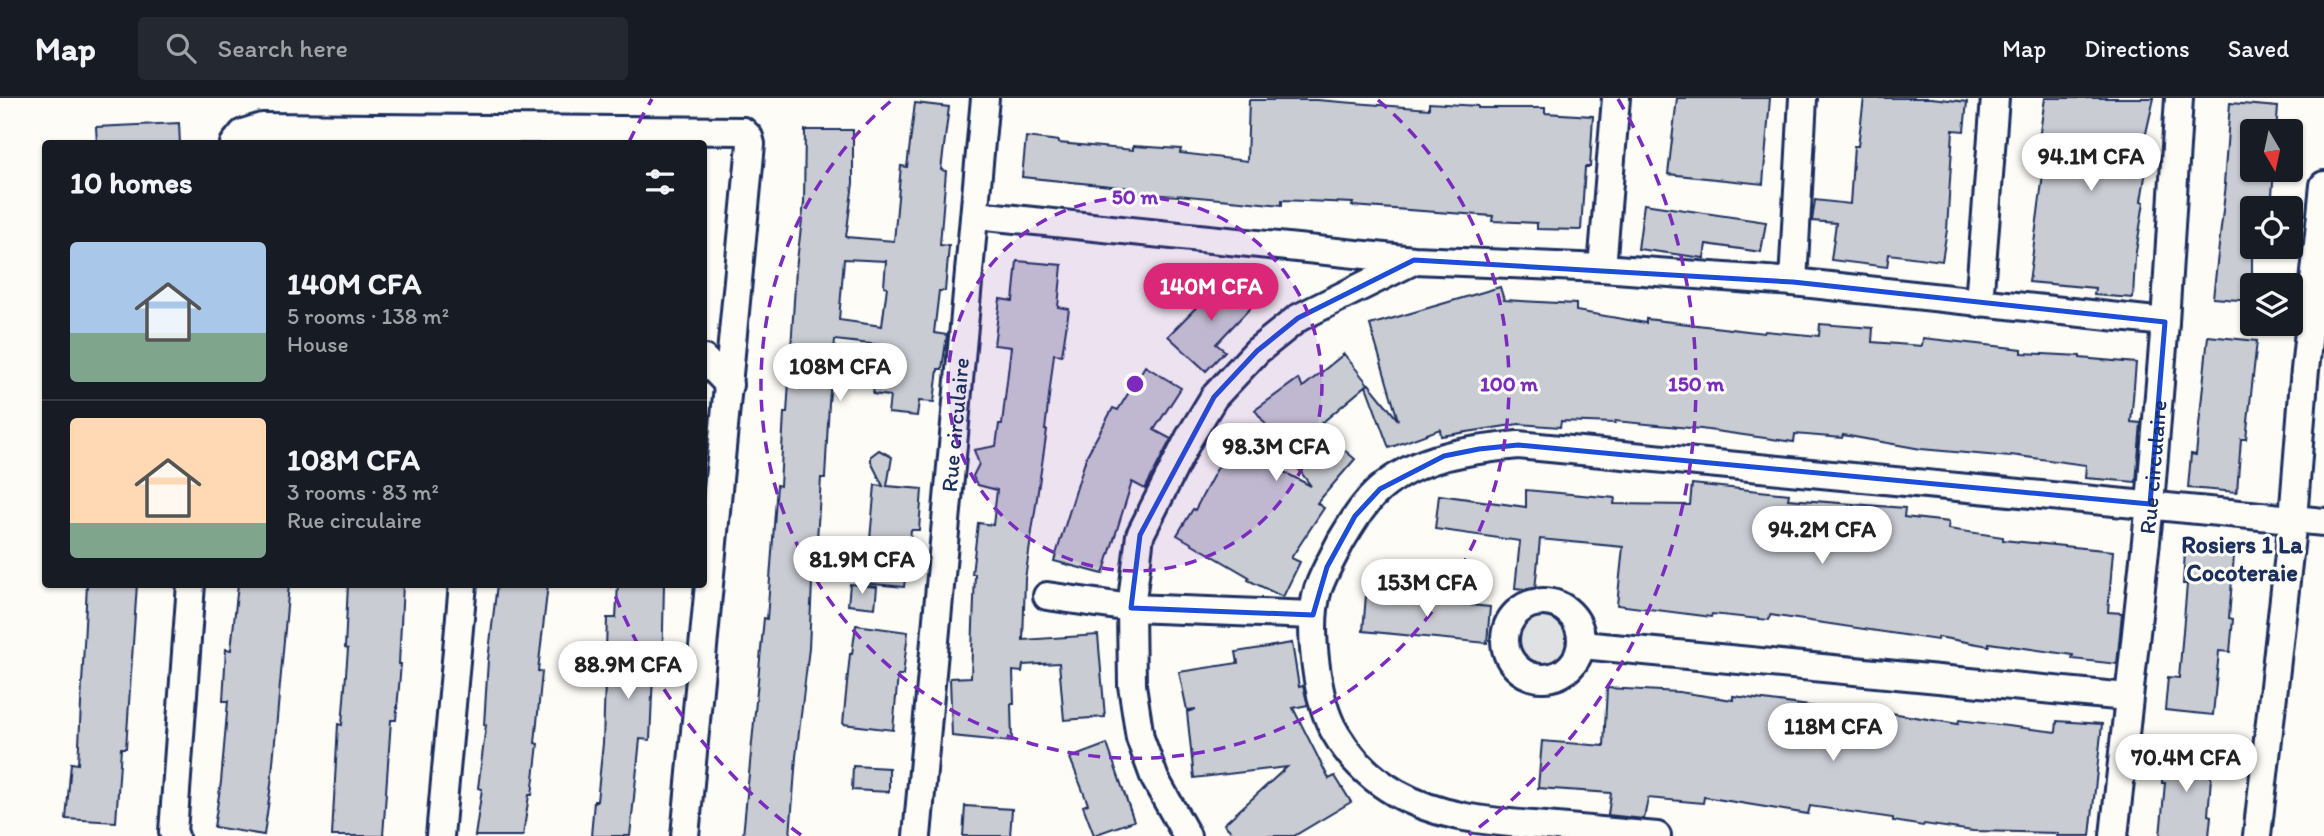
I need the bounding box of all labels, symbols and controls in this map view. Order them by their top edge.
search box [138,17,628,80]
text: Map [35,29,96,68]
icon: search [162,29,200,67]
text: Search here [218,32,348,64]
text: Map [2002,34,2046,63]
text: Directions [2084,34,2190,63]
text: Saved [2228,34,2289,63]
north arrow [2240,119,2303,182]
map controls [2240,119,2303,336]
pin: 94.1M CFA [2011,134,2171,193]
text: 94.1M CFA [2038,142,2144,170]
icon: filters [641,163,679,201]
text: 10 homes [70,164,193,201]
text: 50 m [1112,184,1159,209]
button: locate [2240,196,2303,259]
pin: 140M CFA [1139,264,1283,323]
text: 140M CFA [287,265,422,302]
icon: home [126,270,210,354]
text: 140M CFA [1159,272,1263,300]
button: layers [2240,273,2303,336]
text: 5 rooms · 138 m² [287,302,449,330]
text: House [287,330,349,358]
pin: 108M CFA [768,344,912,403]
text: 108M CFA [789,352,891,380]
street label: Rue circulaire [935,356,975,493]
text: 100 m [1480,371,1538,396]
text: 150 m [1668,371,1724,396]
centre of rings [1123,372,1147,396]
street label: Rue circulaire [2133,399,2173,536]
pin: 98.3M CFA [1196,424,1356,483]
text: 98.3M CFA [1222,432,1330,460]
text: 108M CFA [287,441,420,478]
icon: home [126,446,210,530]
text: 3 rooms · 83 m² [287,478,439,506]
text: Rue circulaire [287,506,422,534]
pin: 94.2M CFA [1742,506,1902,566]
text: 94.2M CFA [1768,515,1876,543]
district label: Rosiers 1 La Cocoteraie [2181,530,2303,587]
pin: 81.9M CFA [782,536,942,596]
text: 81.9M CFA [809,545,915,573]
pin: 153M CFA [1355,560,1499,619]
text: 153M CFA [1377,568,1477,596]
pin: 88.9M CFA [548,642,708,701]
text: 88.9M CFA [574,650,682,678]
pin: 118M CFA [1761,704,1905,763]
text: 118M CFA [1784,712,1882,740]
pin: 70.4M CFA [2106,734,2266,794]
text: 70.4M CFA [2131,743,2241,771]

